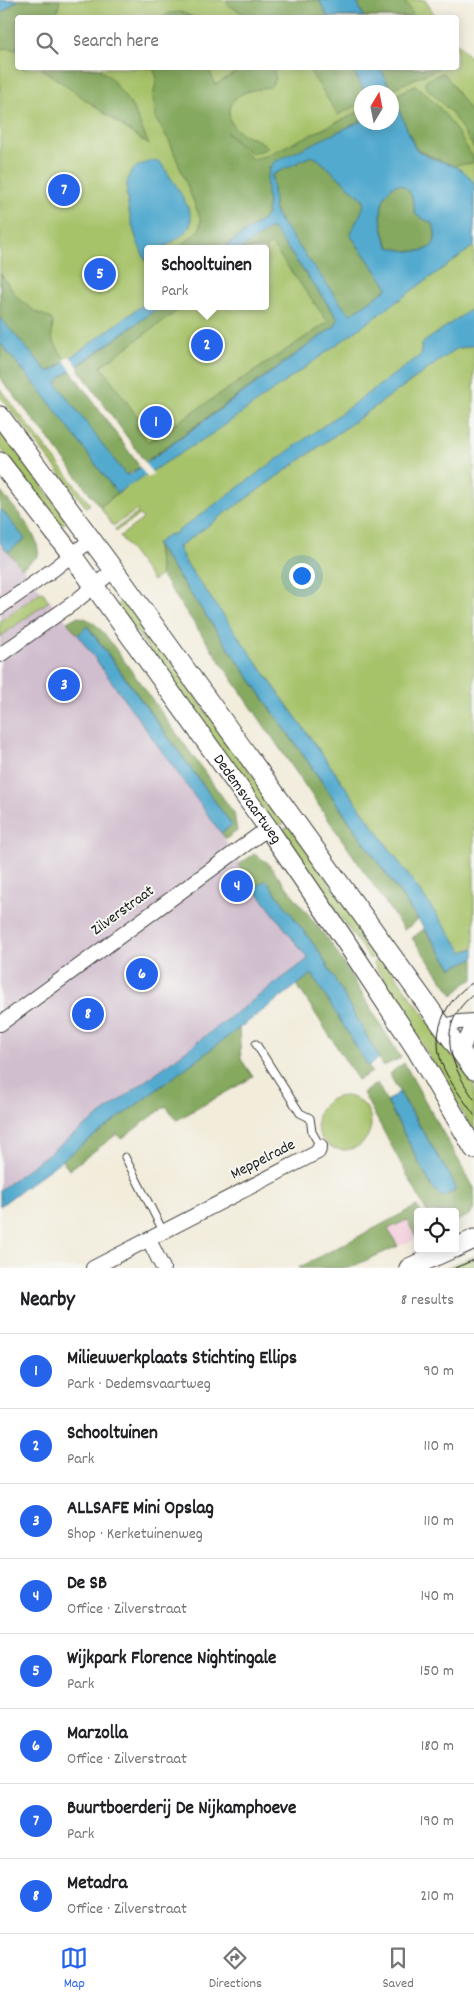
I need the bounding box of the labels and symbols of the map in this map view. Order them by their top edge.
north arrow [354,85,399,130]
pin: 7 [48,171,80,209]
pin: 5 [84,255,116,293]
pin: 2 [191,326,223,364]
pin: 1 [140,403,172,441]
your location [289,563,315,589]
pin: 3 [48,666,80,704]
street label: Dedemsvaartweg [207,749,287,849]
pin: 4 [221,867,253,905]
street label: Zilverstraat [87,880,159,942]
pin: 6 [126,955,158,993]
pin: 8 [72,995,104,1033]
street label: Meppelrade [227,1134,299,1186]

